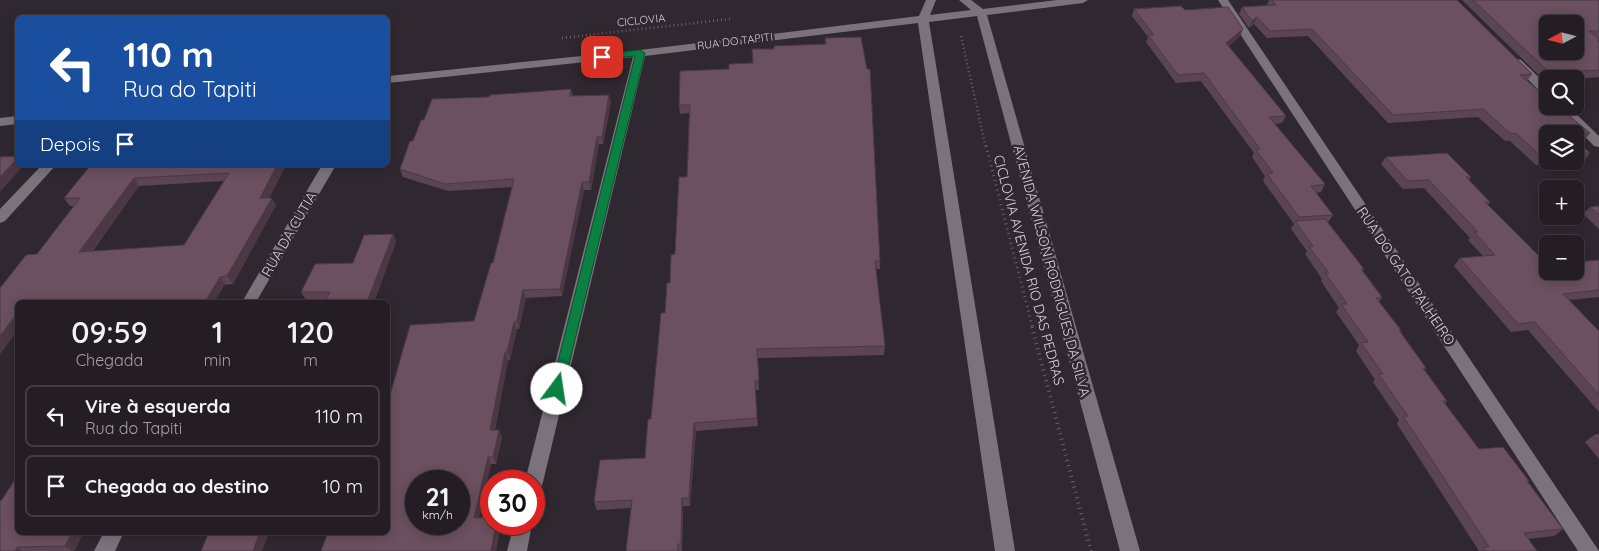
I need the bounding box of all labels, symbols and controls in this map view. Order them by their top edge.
street label: CICLOVIA [616,11,666,29]
north arrow [1539,15,1584,60]
map controls [1539,15,1584,280]
street label: RUA DO TAPITI [696,29,774,53]
text: 110 m [123,32,214,76]
icon: left [40,35,105,100]
pin [581,36,623,78]
icon: arrive [588,43,616,71]
button: search [1539,70,1584,115]
text: Rua do Tapiti [123,75,257,103]
button: layers [1539,125,1584,170]
icon: arrive [111,130,139,158]
text: Depois [40,132,101,156]
street label: AVENIDA WILSON RODRIGUES DA SILVA [1010,143,1094,399]
street label: CICLOVIA AVENIDA RIO DAS PEDRAS [990,153,1068,387]
button: + [1539,180,1584,225]
street label: RUA DA CUTIA [257,188,321,280]
street label: RUA DO GATO PALHEIRO [1353,203,1459,349]
button: − [1539,235,1584,280]
text: 09:59 [71,313,148,351]
text: 1 [212,313,223,351]
text: 120 [287,313,334,351]
text: Chegada [76,350,143,370]
text: min [204,350,231,370]
text: m [303,350,318,370]
position arrow [530,362,582,414]
text: Vire à esquerda [85,394,230,418]
icon: left [42,402,70,430]
text: 110 m [315,404,363,428]
text: Rua do Tapiti [85,418,182,438]
speed limit sign: 30 [480,470,545,535]
icon: arrive [42,472,70,500]
text: Chegada ao destino [85,474,269,498]
text: 10 m [322,474,363,498]
text: 21 [426,481,449,512]
text: km/h [422,507,453,522]

